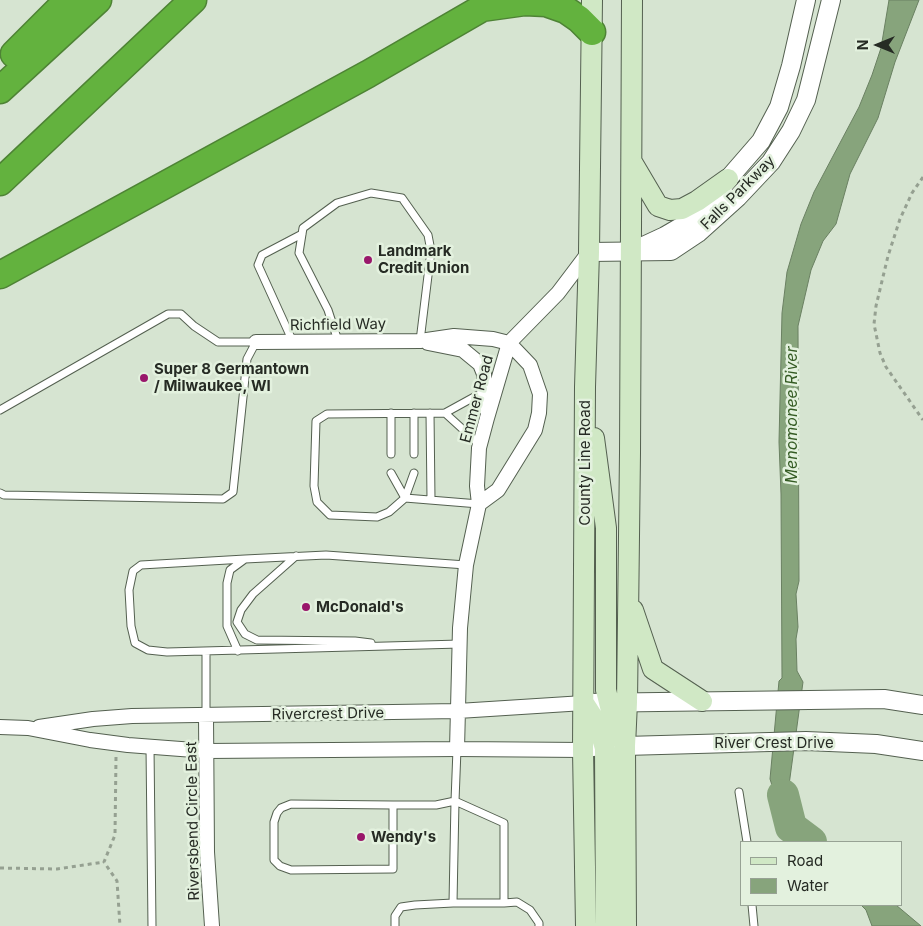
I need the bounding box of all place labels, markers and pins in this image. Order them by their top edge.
place label: Landmark Credit Union [378,242,469,277]
marker: Landmark Credit Union [362,254,374,266]
place label: Super 8 Germantown / Milwaukee, WI [154,360,309,395]
marker: Super 8 Germantown / Milwaukee, WI [138,372,150,384]
place label: McDonald's [316,598,404,616]
marker: McDonald's [300,601,312,613]
place label: Wendy's [371,828,436,846]
marker: Wendy's [355,831,367,843]

